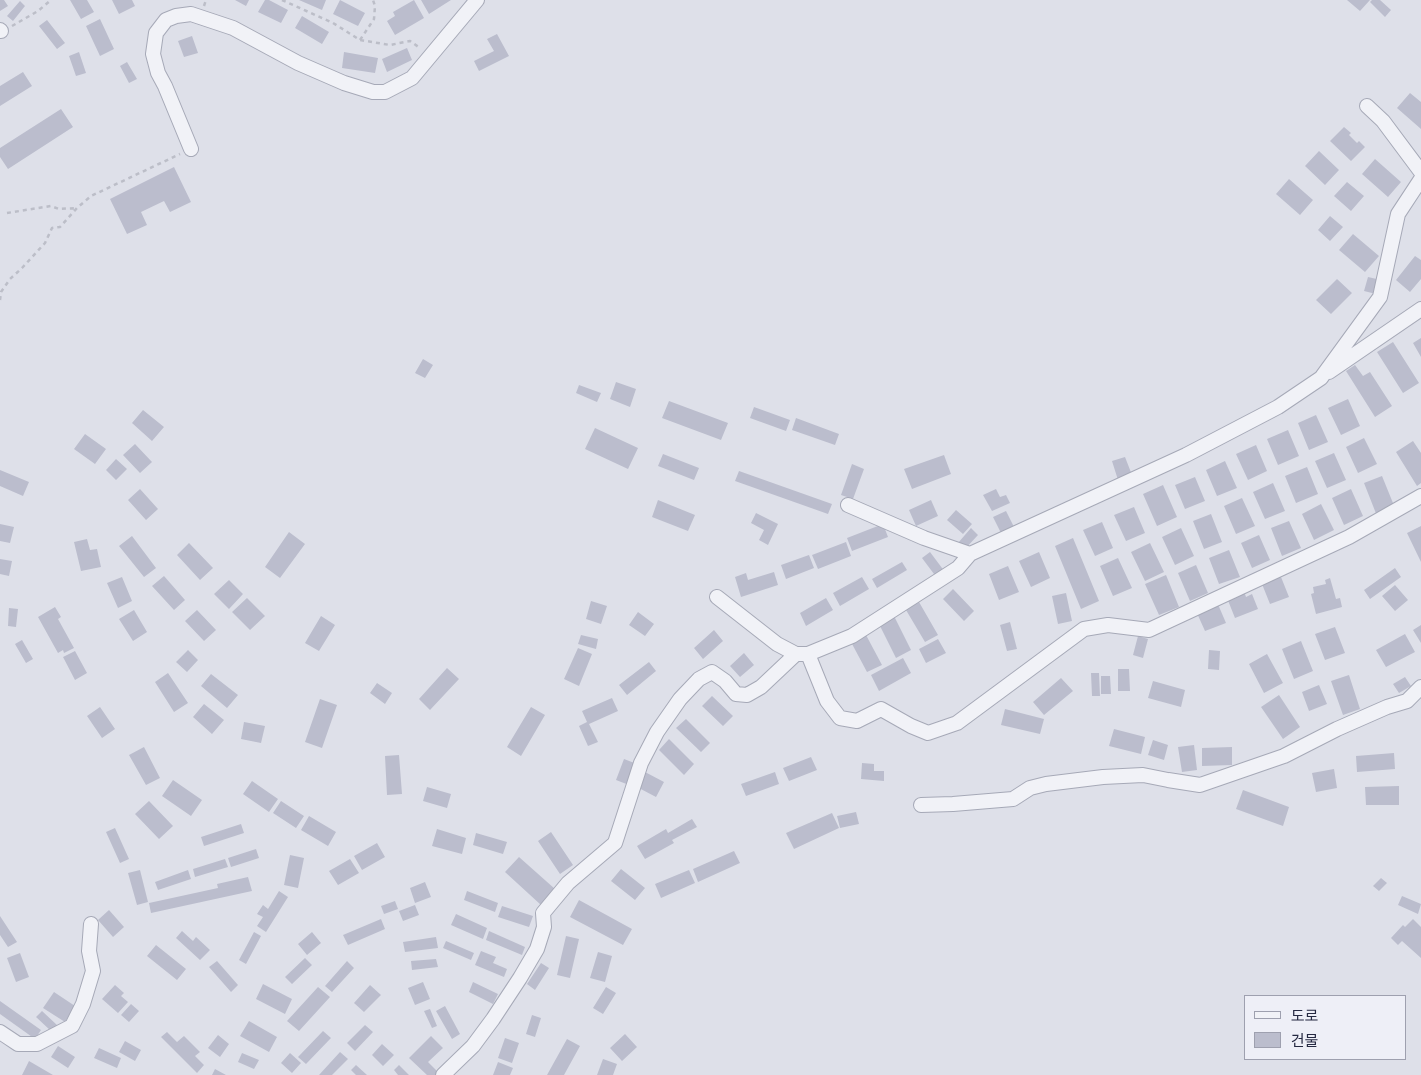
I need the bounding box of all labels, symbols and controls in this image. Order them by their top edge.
legend [1244,995,1406,1060]
text: 도로 [1291,1007,1319,1024]
text: 건물 [1291,1032,1319,1049]

